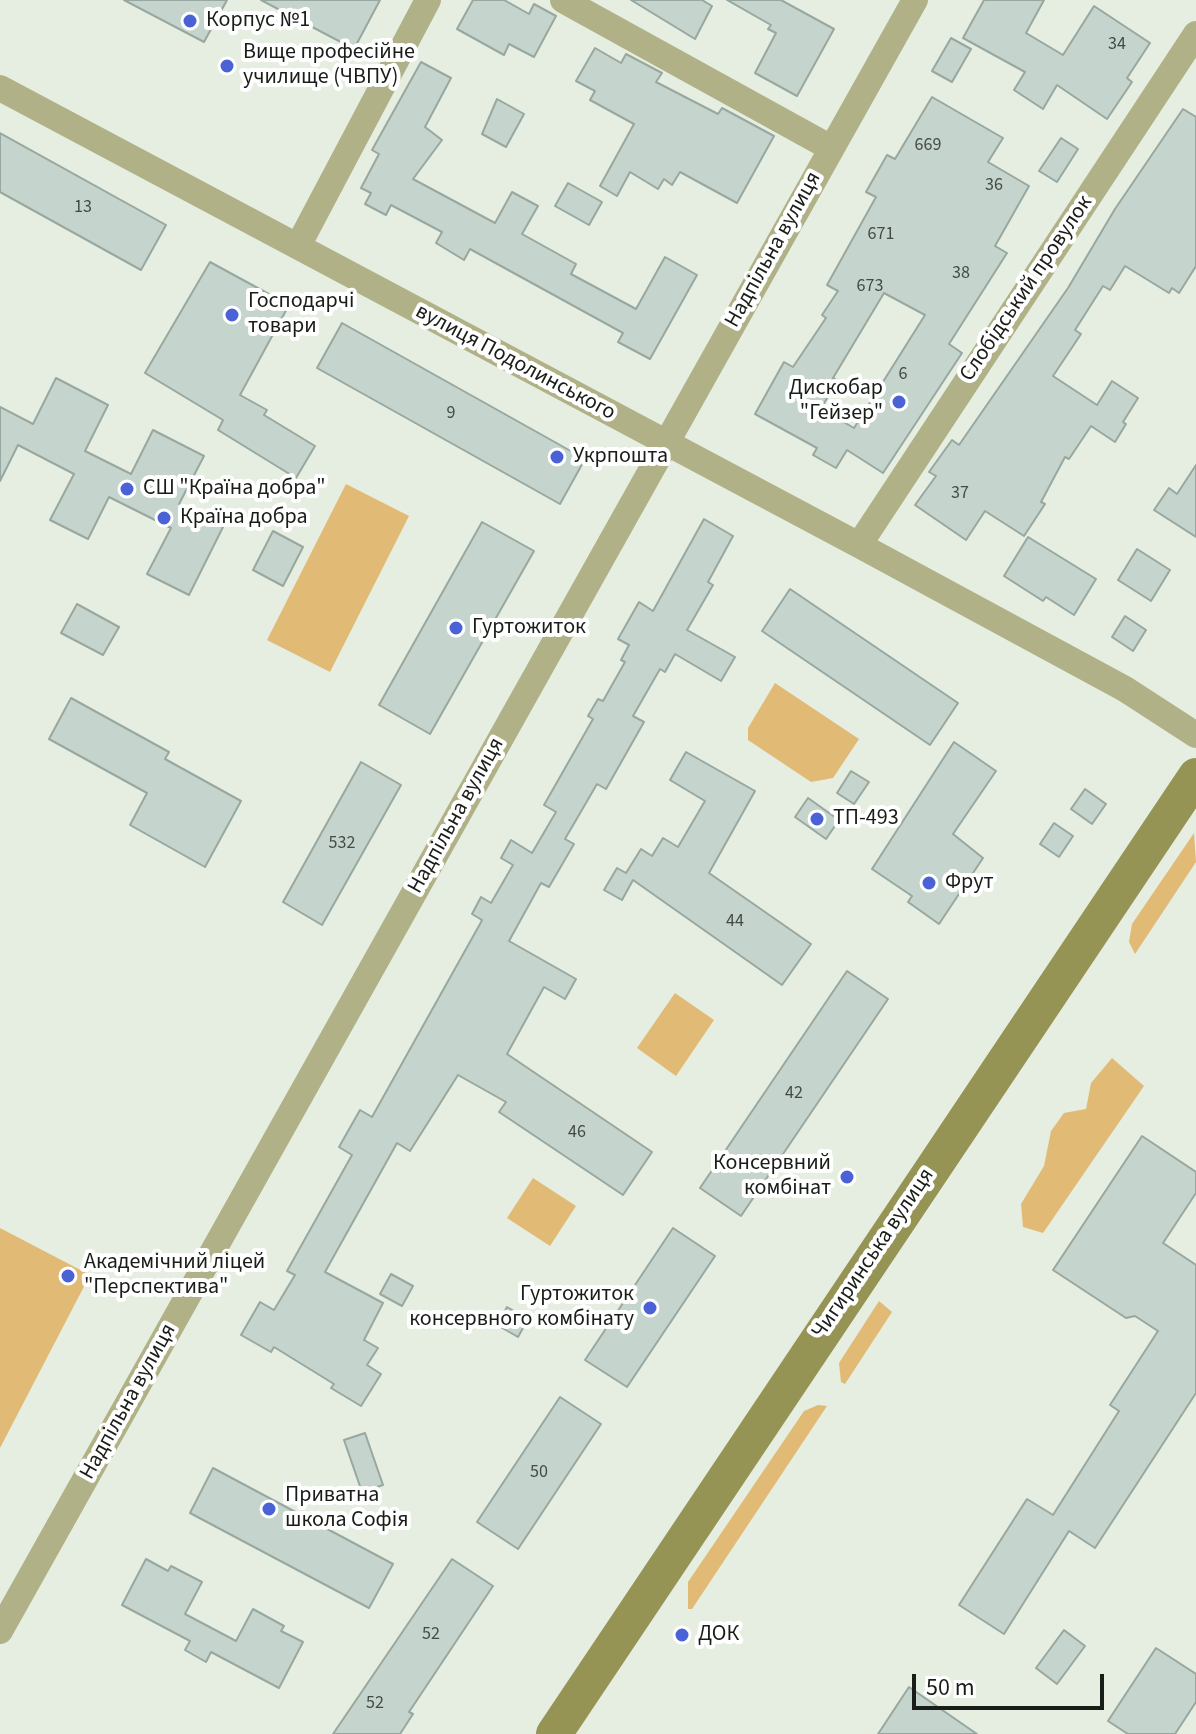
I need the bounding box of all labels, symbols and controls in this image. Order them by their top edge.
place label: Корпус №1 [206,8,310,34]
marker: Корпус №1 [181,12,199,30]
house number: 34 [1108,34,1126,56]
place label: Вище професійне училище (ЧВПУ) [243,40,415,92]
marker: Вище професійне училище (ЧВПУ) [218,57,236,75]
house number: 669 [915,135,941,157]
street label: Надпільна вулиця [720,168,828,332]
house number: 36 [985,175,1003,197]
street label: Слобідський провулок [955,191,1099,387]
house number: 13 [74,197,92,219]
house number: 671 [868,224,894,246]
house number: 38 [952,263,970,285]
house number: 673 [857,276,883,298]
place label: Господарчі товари [248,289,354,340]
street label: вулиця Подолинського [410,299,620,427]
marker: Господарчі товари [223,306,241,324]
house number: 6 [899,364,907,386]
place label: Дискобар "Гейзер" [789,376,883,428]
marker: Дискобар "Гейзер" [890,393,908,411]
house number: 9 [447,403,455,425]
place label: Укрпошта [573,444,668,470]
marker: Укрпошта [548,448,566,466]
place label: СШ "Країна добра" [143,476,326,502]
marker: СШ "Країна добра" [118,480,136,498]
house number: 37 [951,483,969,505]
place label: Країна добра [180,505,308,531]
marker: Країна добра [155,509,173,527]
place label: Гуртожиток [472,615,586,641]
marker: Гуртожиток [447,619,465,637]
street label: Надпільна вулиця [403,734,511,898]
place label: ТП-493 [833,806,899,832]
marker: ТП-493 [808,810,826,828]
house number: 532 [329,833,355,855]
place label: Фрут [945,870,994,896]
marker: Фрут [920,874,938,892]
house number: 44 [726,911,744,933]
house number: 42 [785,1083,803,1105]
house number: 46 [568,1122,586,1144]
place label: Консервний комбінат [713,1151,831,1202]
street label: Чигиринська вулиця [807,1164,941,1344]
marker: Консервний комбінат [838,1168,856,1186]
place label: Академічний ліцей "Перспектива" [84,1250,265,1302]
marker: Академічний ліцей "Перспектива" [59,1267,77,1285]
place label: Гуртожиток консервного комбінату [409,1282,634,1334]
marker: Гуртожиток консервного комбінату [641,1299,659,1317]
street label: Надпільна вулиця [75,1320,183,1484]
house number: 50 [530,1462,548,1484]
place label: Приватна школа Софія [285,1483,408,1534]
marker: Приватна школа Софія [260,1500,278,1518]
place label: ДОК [698,1622,739,1648]
house number: 52 [422,1624,440,1646]
marker: ДОК [673,1626,691,1644]
scale bar [916,1658,1108,1708]
text: 50 m [926,1670,975,1705]
house number: 52 [366,1693,384,1715]

